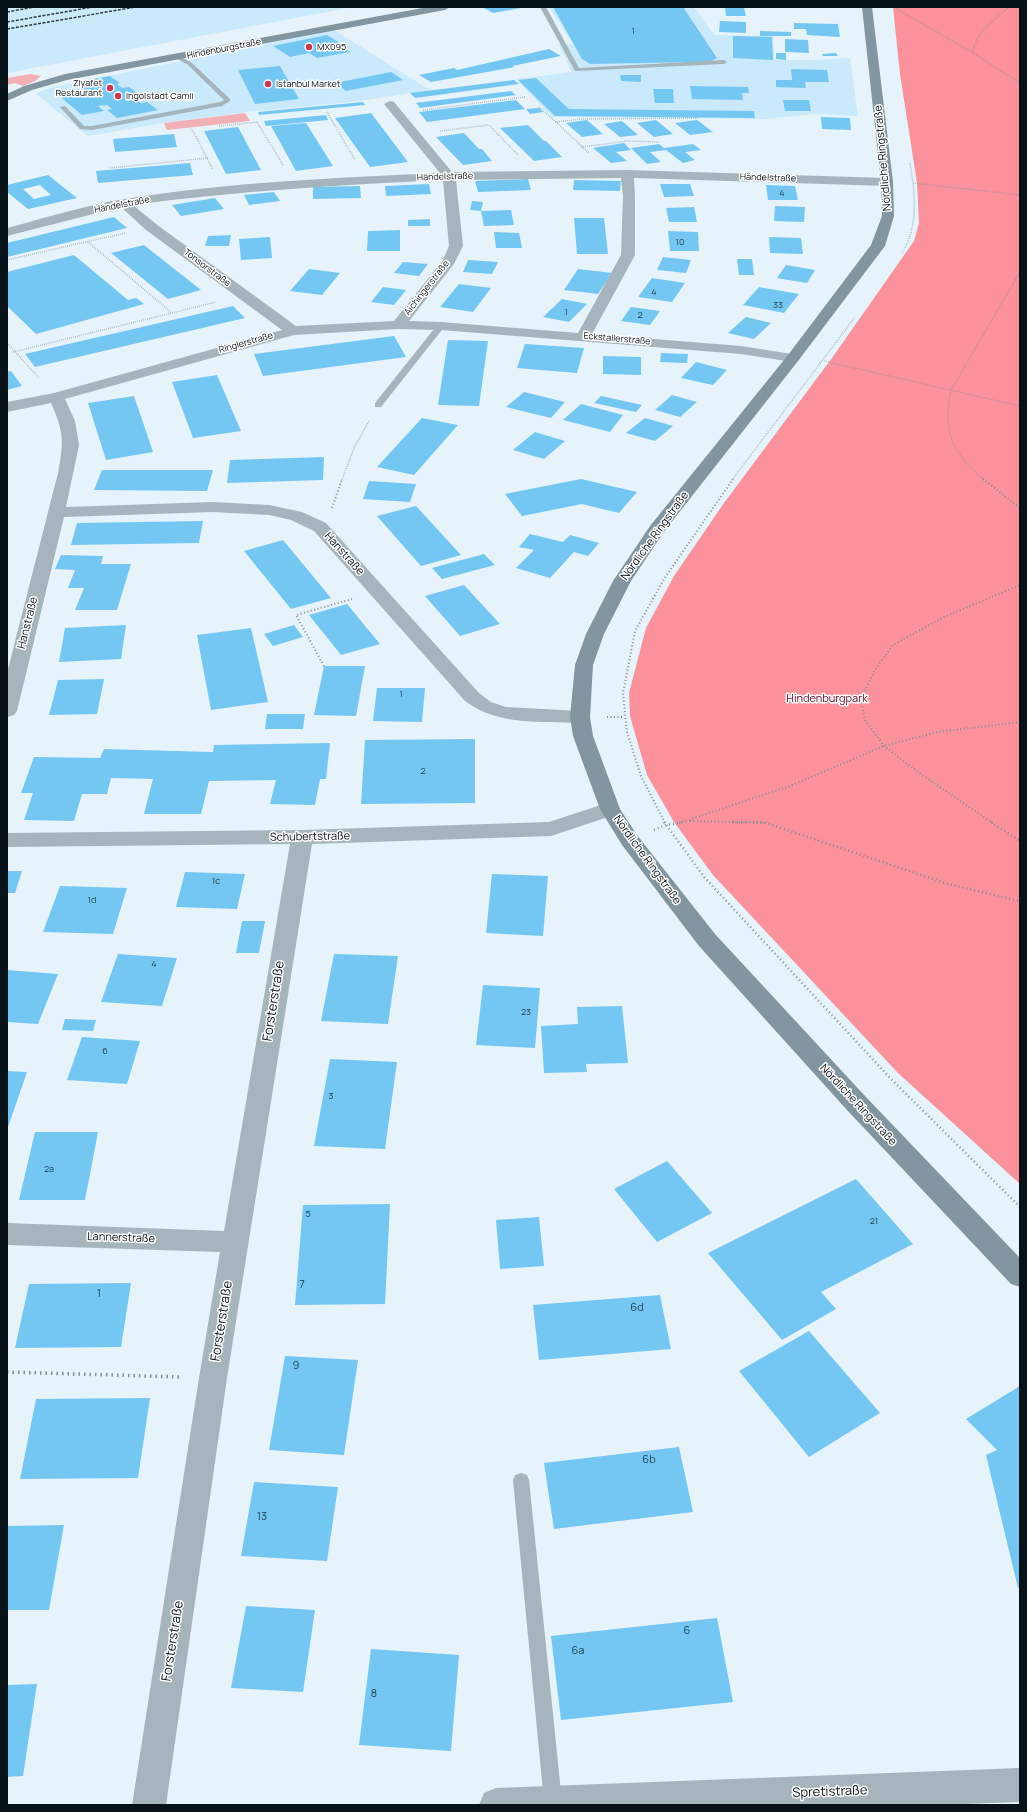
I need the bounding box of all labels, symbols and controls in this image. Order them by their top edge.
house number: 1 [631,26,635,36]
street label: Hindenburgstraße [186,36,262,62]
marker: MX095 [304,42,314,52]
place label: MX095 [317,42,346,52]
place label: Ziyafet Restaurant [55,78,102,99]
marker: Istanbul Market [263,79,273,89]
place label: Istanbul Market [276,79,340,89]
marker: Ziyafet Restaurant [105,83,115,93]
marker: Ingolstadt Camii [113,91,123,101]
place label: Ingolstadt Camii [126,91,194,101]
street label: Nördliche Ringstraße [872,104,894,212]
street label: Händelstraße [417,171,473,183]
street label: Händelstraße [740,172,796,184]
house number: 4 [779,188,785,198]
street label: Händelstraße [93,194,151,216]
house number: 10 [676,237,684,247]
street label: Tonsorstraße [182,247,232,289]
street label: Aichingerstraße [402,259,452,317]
house number: 4 [651,287,657,297]
house number: 33 [773,300,783,310]
house number: 1 [564,307,568,317]
house number: 2 [637,310,643,320]
street label: Ringlerstraße [218,330,274,356]
street label: Eckstallerstraße [583,331,651,347]
street label: Nördliche Ringstraße [618,489,692,583]
street label: Hanstraße [321,530,367,578]
street label: Hanstraße [15,596,41,650]
house number: 1 [399,689,403,699]
park label: Hindenburgpark [786,692,868,706]
house number: 2 [420,766,426,776]
street label: Nördliche Ringstraße [610,813,684,907]
street label: Schubertstraße [270,830,350,844]
house number: 1c [212,876,220,886]
house number: 1d [88,895,96,905]
house number: 4 [151,959,157,969]
street label: Forsterstraße [260,960,288,1042]
house number: 23 [521,1007,531,1017]
house number: 6 [102,1046,108,1056]
street label: Nördliche Ringstraße [817,1062,899,1148]
house number: 3 [329,1091,333,1101]
house number: 2a [44,1164,54,1174]
house number: 5 [305,1209,311,1219]
house number: 21 [870,1216,878,1226]
street label: Lannerstraße [87,1230,155,1246]
house number: 7 [299,1278,305,1292]
street label: Forsterstraße [208,1280,236,1362]
house number: 1 [97,1287,101,1301]
house number: 6d [630,1301,644,1315]
house number: 9 [293,1359,299,1373]
house number: 6b [642,1453,656,1467]
house number: 13 [257,1510,267,1524]
street label: Forsterstraße [159,1600,187,1682]
house number: 6 [684,1624,690,1638]
house number: 6a [572,1644,584,1658]
house number: 8 [371,1687,377,1701]
street label: Spretistraße [792,1783,868,1801]

